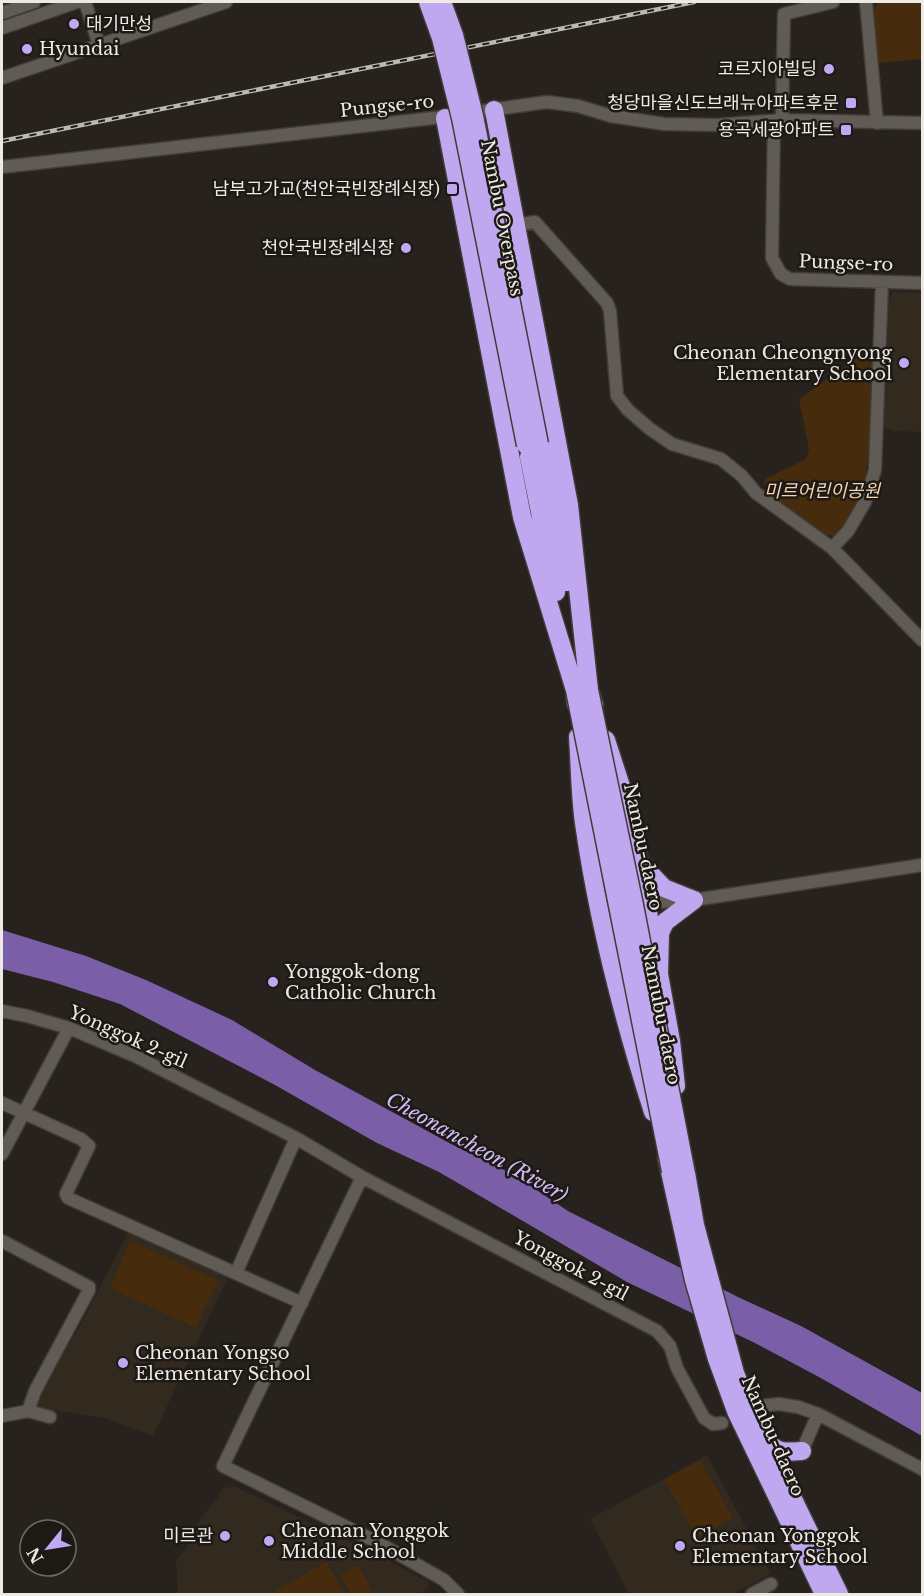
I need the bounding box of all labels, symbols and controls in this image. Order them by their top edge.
place label: 대기만성 [86,13,152,35]
marker: 대기만성 [67,17,81,31]
place label: Hyundai [39,38,119,60]
marker: Hyundai [20,42,34,56]
place label: 코르지아빌딩 [718,58,817,80]
marker: 코르지아빌딩 [822,62,836,76]
street label: Pungse-ro [339,90,435,122]
place label: 청당마을신도브래뉴아파트후문 [607,92,839,114]
marker: 청당마을신도브래뉴아파트후문 [844,96,858,110]
place label: 용곡세광아파트 [718,119,834,141]
marker: 용곡세광아파트 [839,123,853,137]
street label: Nambu Overpass [476,138,528,298]
place label: 남부고가교(천안국빈장례식장) [213,178,440,200]
marker: 남부고가교(천안국빈장례식장) [445,182,459,196]
place label: 천안국빈장례식장 [262,237,394,259]
marker: 천안국빈장례식장 [399,241,413,255]
street label: Pungse-ro [798,250,894,276]
place label: Cheonan Cheongnyong Elementary School [673,342,892,385]
marker: Cheonan Cheongnyong Elementary School [897,356,911,370]
park label: 미르어린이공원 [764,480,881,502]
street label: Nambu-daero [619,781,667,913]
street label: Namubu-daero [637,943,685,1087]
place label: Yonggok-dong Catholic Church [284,961,436,1004]
marker: Yonggok-dong Catholic Church [266,975,280,989]
street label: Yonggok 2-gil [65,1001,191,1073]
water label: Cheonancheon (River) [382,1087,572,1207]
street label: Yonggok 2-gil [509,1226,632,1306]
place label: Cheonan Yongso Elementary School [135,1342,311,1385]
marker: Cheonan Yongso Elementary School [116,1356,130,1370]
street label: Nambu-daero [737,1372,809,1500]
north arrow [18,1518,78,1578]
place label: Cheonan Yonggok Middle School [281,1520,449,1563]
place label: 미르관 [163,1525,213,1547]
place label: Cheonan Yonggok Elementary School [692,1525,868,1568]
marker: 미르관 [218,1529,232,1543]
marker: Cheonan Yonggok Middle School [262,1534,276,1548]
marker: Cheonan Yonggok Elementary School [673,1539,687,1553]
text: N [23,1544,47,1567]

